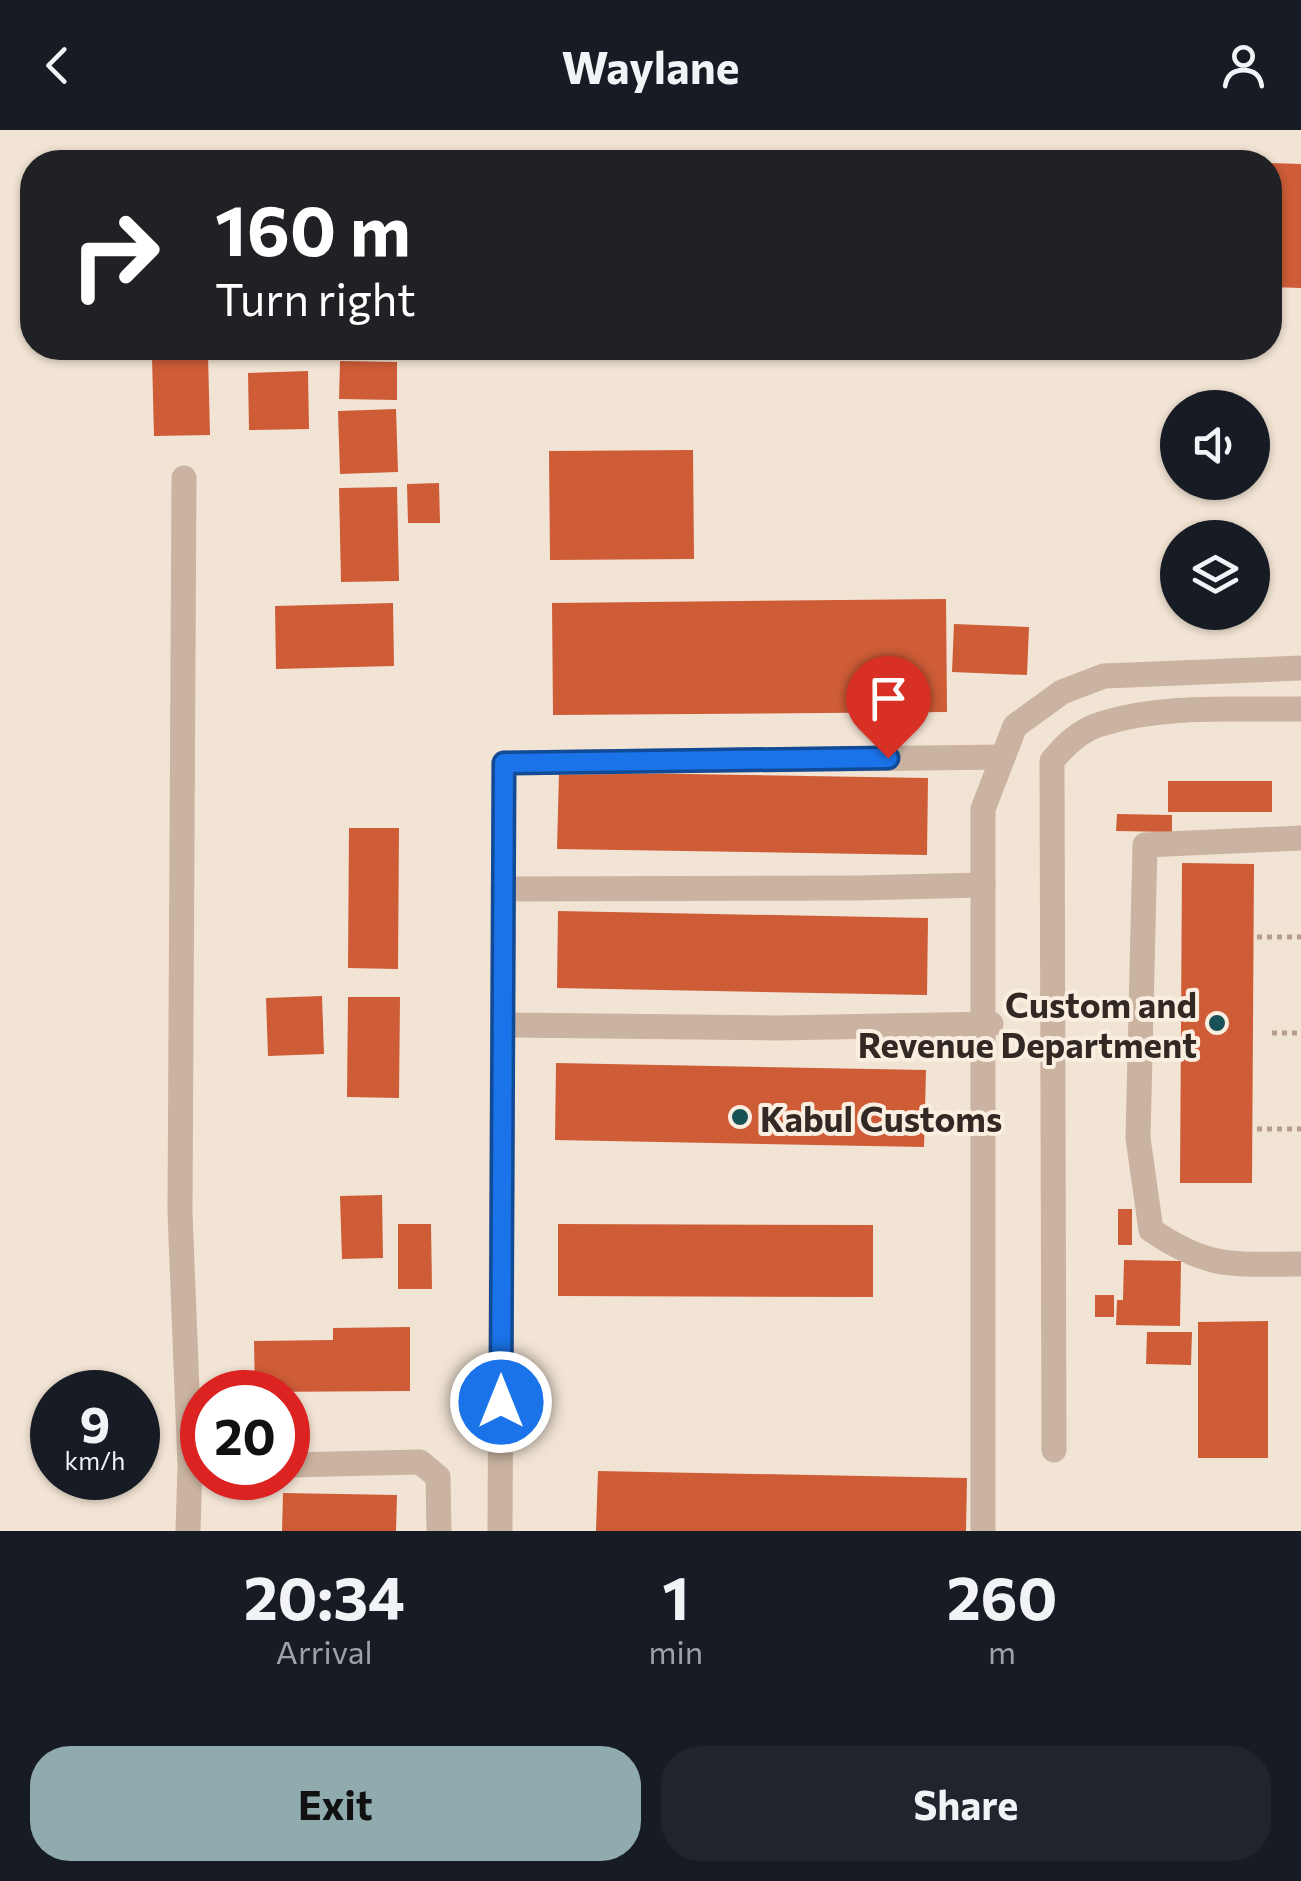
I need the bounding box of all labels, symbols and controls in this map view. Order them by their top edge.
icon: back [30,38,85,93]
text: Waylane [561,38,740,93]
icon: person [1216,38,1271,93]
text: 160 m [215,185,411,270]
icon: right [50,190,180,320]
text: Turn right [215,270,416,325]
map controls [1160,390,1270,630]
button: sound [1160,390,1270,500]
button: layers [1160,520,1270,630]
pin [846,656,931,759]
icon: arrive [861,671,916,726]
place label: Custom and Revenue Department [858,982,1197,1065]
marker: Custom and Revenue Department [1206,1012,1228,1034]
place label: Kabul Customs [760,1096,1002,1139]
marker: Kabul Customs [729,1106,751,1128]
position arrow [449,1350,553,1454]
speed limit sign: 20 [180,1370,310,1500]
text: 9 [80,1392,110,1453]
text: km/h [65,1445,125,1475]
text: 20:34 [244,1559,405,1632]
text: 1 [662,1559,689,1632]
text: 260 [947,1559,1057,1632]
text: Arrival [276,1631,373,1671]
text: min [649,1631,703,1671]
text: m [988,1631,1016,1671]
button: Exit [30,1746,641,1861]
button: Share [661,1746,1271,1861]

